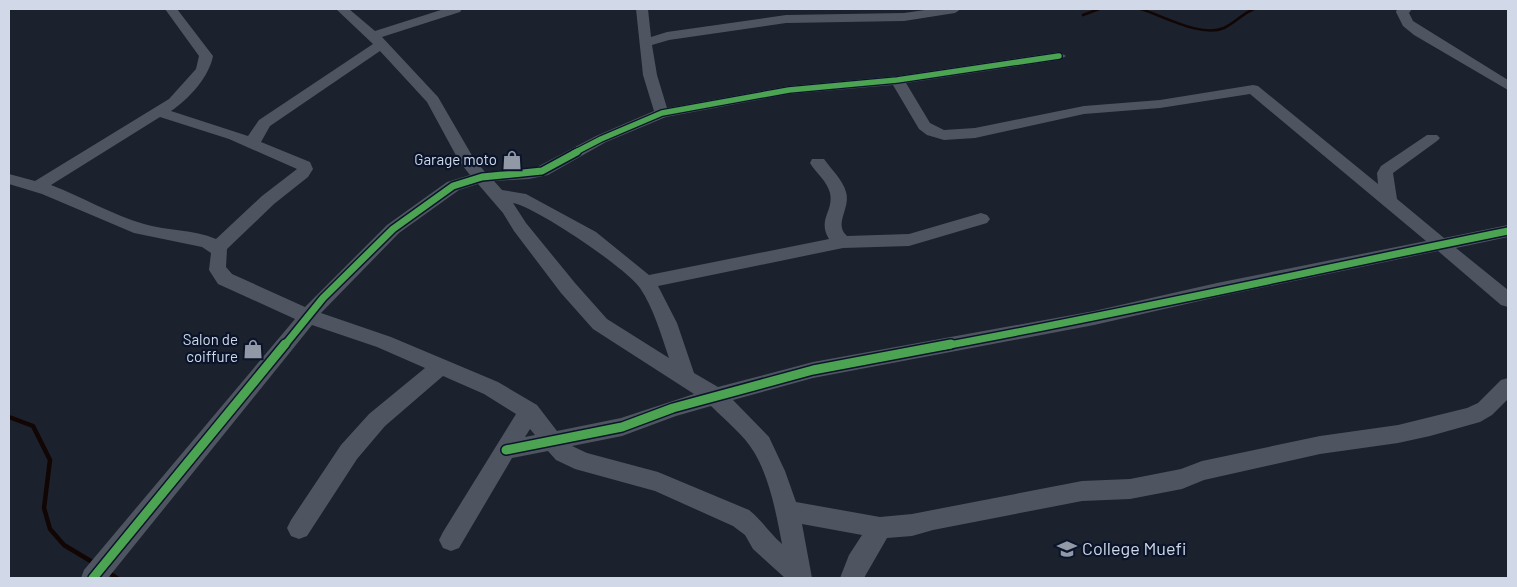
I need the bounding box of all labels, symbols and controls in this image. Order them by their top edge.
shop icon: Garage moto [501,149,523,171]
place label: Garage moto [414,150,497,168]
place label: Salon de coiffure [183,330,238,365]
shop icon: Salon de coiffure [242,338,264,360]
place label: College Muefi [1082,537,1187,559]
school or university icon: College Muefi [1056,538,1078,560]

